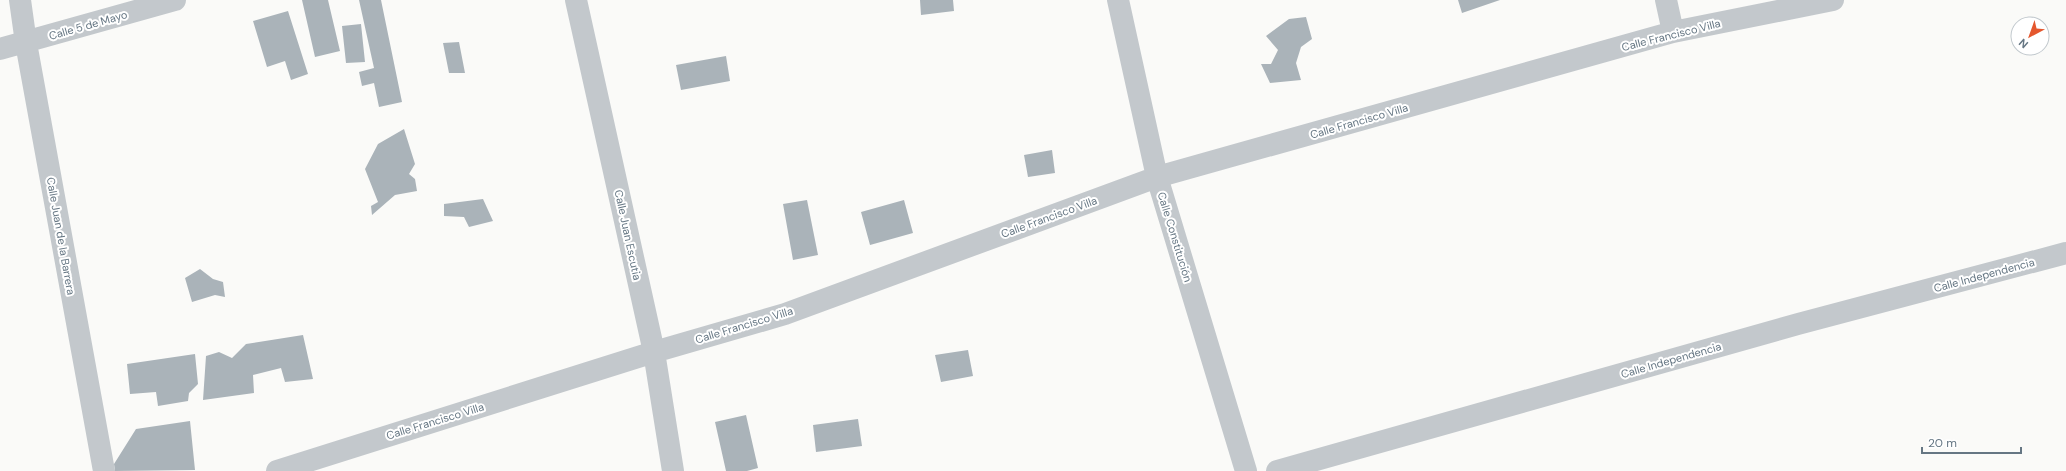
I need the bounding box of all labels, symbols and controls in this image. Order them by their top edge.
street label: Calle 5 de Mayo [47,7,129,43]
street label: Calle Francisco Villa [1620,16,1722,54]
north arrow [2010,16,2050,56]
text: N [2016,36,2031,51]
street label: Calle Francisco Villa [1308,100,1410,142]
street label: Calle Juan de la Barrera [44,176,78,296]
street label: Calle Juan Escutia [612,188,644,282]
street label: Calle Constitución [1155,190,1195,284]
street label: Calle Francisco Villa [999,193,1099,241]
street label: Calle Independencia [1932,255,2036,295]
street label: Calle Francisco Villa [694,303,794,347]
street label: Calle Independencia [1619,339,1723,381]
street label: Calle Francisco Villa [385,399,485,443]
scale bar [1922,429,2021,455]
text: 20 m [1928,435,1957,451]

